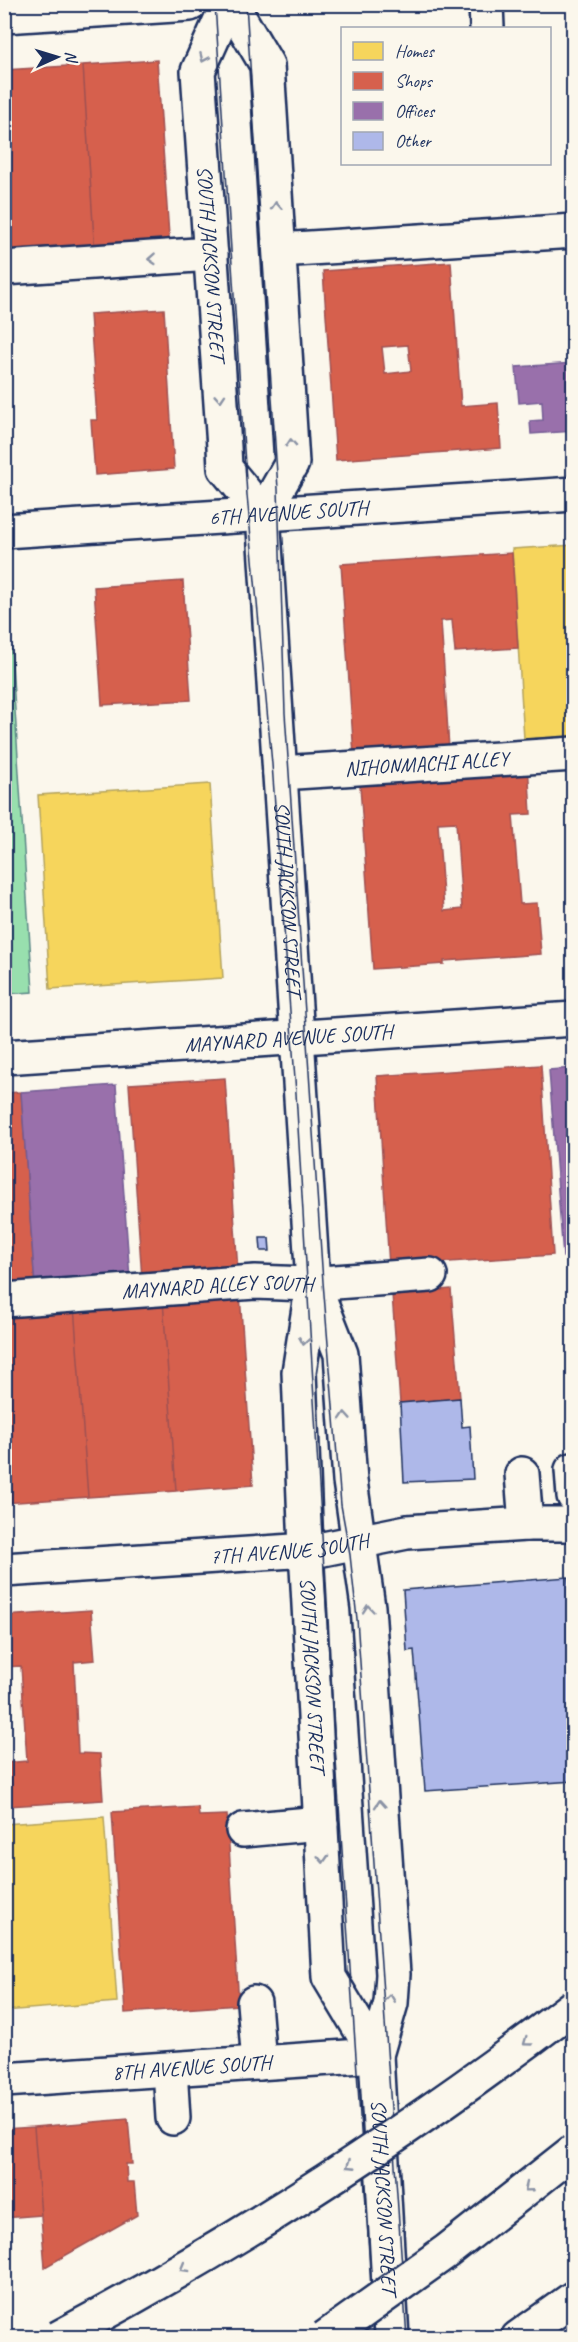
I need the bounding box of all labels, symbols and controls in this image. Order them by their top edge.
north arrow [27,27,87,87]
legend [341,27,551,165]
text: Homes [395,40,435,62]
text: N [61,50,82,65]
one-way arrow [199,52,211,63]
text: Shops [395,70,434,92]
text: Offices [395,100,436,122]
text: Other [395,130,432,152]
street label: SOUTH JACKSON STREET [192,165,231,366]
one-way arrow [270,201,283,211]
one-way arrow [148,252,157,265]
one-way arrow [214,394,227,403]
one-way arrow [285,438,298,447]
street label: 6TH AVENUE SOUTH [208,494,372,531]
street label: NIHONMACHI ALLEY [344,745,513,782]
street label: SOUTH JACKSON STREET [269,801,308,1002]
street label: MAYNARD AVENUE SOUTH [184,1018,396,1058]
street label: MAYNARD ALLEY SOUTH [121,1269,317,1305]
one-way arrow [299,1336,311,1346]
one-way arrow [339,1411,352,1420]
street label: 7TH AVENUE SOUTH [209,1527,374,1569]
street label: SOUTH JACKSON STREET [295,1577,331,1778]
one-way arrow [361,1605,374,1614]
one-way arrow [374,1799,387,1809]
one-way arrow [316,1855,329,1864]
one-way arrow [384,1994,396,2003]
one-way arrow [522,2034,533,2045]
street label: 8TH AVENUE SOUTH [111,2049,275,2086]
street label: SOUTH JACKSON STREET [366,2099,403,2300]
one-way arrow [345,2158,356,2169]
one-way arrow [524,2180,535,2191]
one-way arrow [180,2260,190,2272]

